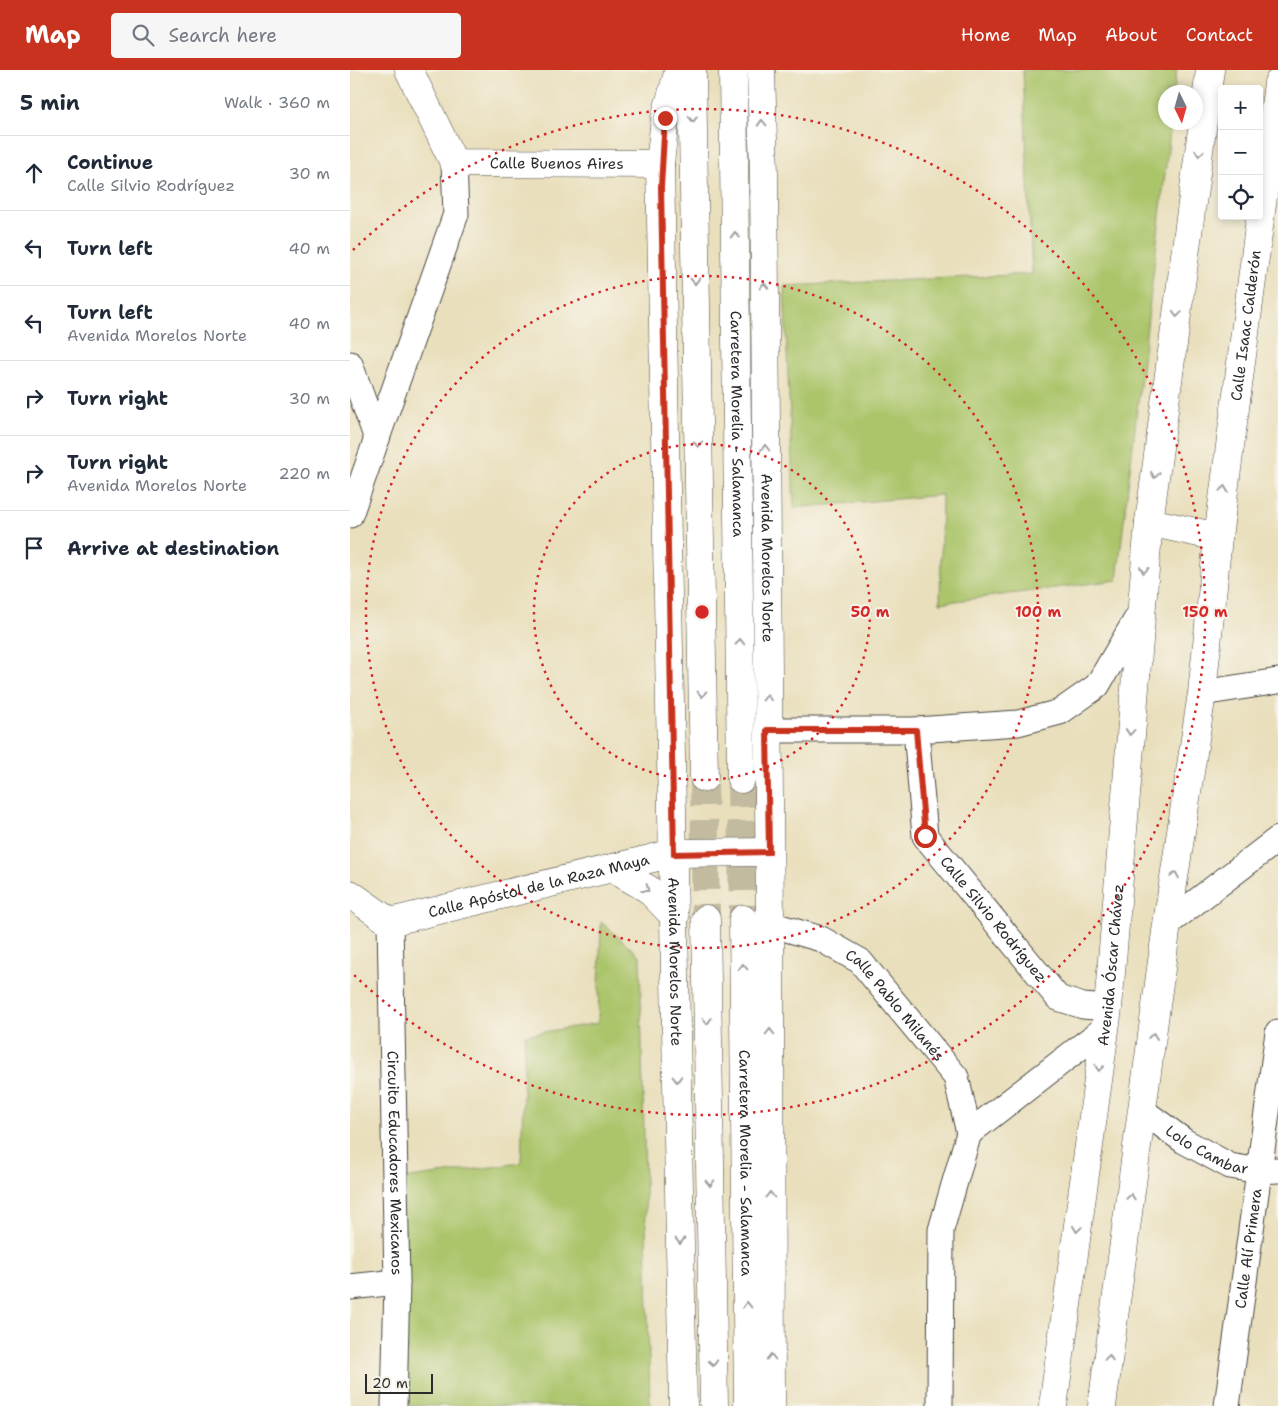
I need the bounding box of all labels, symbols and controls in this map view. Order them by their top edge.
search box [111,13,461,58]
text: Map [25,19,81,51]
icon: search [129,21,157,49]
text: Search here [169,23,277,48]
text: Home [961,23,1010,47]
text: Map [1038,23,1077,47]
text: About [1105,23,1158,47]
text: Contact [1186,23,1253,47]
north arrow [1158,85,1203,130]
map controls [1218,85,1263,220]
button: + [1218,85,1263,130]
text: 5 min [20,89,80,117]
text: Walk · 360 m [224,92,330,113]
route end [654,107,677,130]
one-way arrow [688,115,698,123]
one-way arrow [757,119,768,127]
button: − [1218,130,1263,175]
one-way arrow [1194,149,1205,157]
text: Continue [67,150,153,175]
street label: Calle Buenos Aires [490,153,624,174]
icon: ahead [20,159,48,187]
text: 30 m [289,163,330,184]
text: Calle Silvio Rodríguez [67,175,235,196]
button: locate [1218,175,1263,220]
one-way arrow [730,231,740,238]
icon: left [20,234,48,262]
text: Turn left [67,236,153,261]
text: 40 m [288,238,330,259]
street label: Calle Isaac Calderón [1226,249,1266,402]
one-way arrow [690,277,701,285]
one-way arrow [759,281,769,289]
text: Turn left [67,300,153,325]
icon: left [20,309,48,337]
one-way arrow [1172,310,1183,318]
street label: Carretera Morelia - Salamanca [726,311,748,538]
text: 40 m [288,313,330,334]
text: Avenida Morelos Norte [67,325,247,346]
icon: right [20,384,48,412]
text: Turn right [67,386,168,411]
text: 30 m [289,388,330,409]
one-way arrow [693,440,703,448]
one-way arrow [760,444,770,452]
text: Turn right [67,450,168,475]
icon: right [20,459,48,487]
text: 220 m [278,463,330,484]
one-way arrow [1151,471,1161,479]
street label: Avenida Morelos Norte [756,473,778,643]
text: Avenida Morelos Norte [67,475,247,496]
one-way arrow [1219,485,1229,493]
icon: arrive [20,534,48,562]
text: Arrive at destination [67,536,279,561]
one-way arrow [1139,567,1150,575]
text: 50 m [851,602,890,622]
text: 100 m [1015,602,1061,622]
text: 150 m [1182,602,1228,622]
centre of rings [693,603,711,621]
one-way arrow [735,638,745,646]
one-way arrow [697,690,707,698]
one-way arrow [762,694,772,702]
one-way arrow [1125,729,1136,737]
route start [914,825,937,848]
street label: Calle Apóstol de la Raza Maya [426,849,652,922]
street label: Calle Silvio Rodríguez [936,852,1051,986]
one-way arrow [1169,870,1179,879]
street label: Avenida Morelos Norte [663,877,686,1046]
one-way arrow [640,883,650,892]
street label: Avenida Óscar Chávez [1093,883,1128,1047]
street label: Calle Pablo Milanés [842,945,949,1065]
one-way arrow [738,963,748,971]
one-way arrow [702,1017,713,1025]
one-way arrow [765,1028,775,1036]
one-way arrow [1147,1031,1158,1039]
street label: Circuito Educadores Mexicanos [383,1050,407,1276]
street label: Carretera Morelia - Salamanca [734,1050,757,1277]
one-way arrow [1094,1065,1105,1073]
one-way arrow [672,1075,683,1083]
street label: Lolo Cambar [1161,1121,1250,1179]
one-way arrow [705,1180,715,1187]
street label: Calle Alí Primera [1230,1186,1267,1310]
one-way arrow [765,1191,775,1198]
one-way arrow [1125,1192,1136,1200]
one-way arrow [1073,1225,1083,1234]
one-way arrow [675,1238,685,1246]
one-way arrow [742,1301,752,1308]
one-way arrow [766,1353,776,1361]
one-way arrow [1103,1353,1114,1361]
one-way arrow [708,1360,718,1367]
scale bar [365,1371,432,1394]
text: 20 m [372,1374,408,1392]

